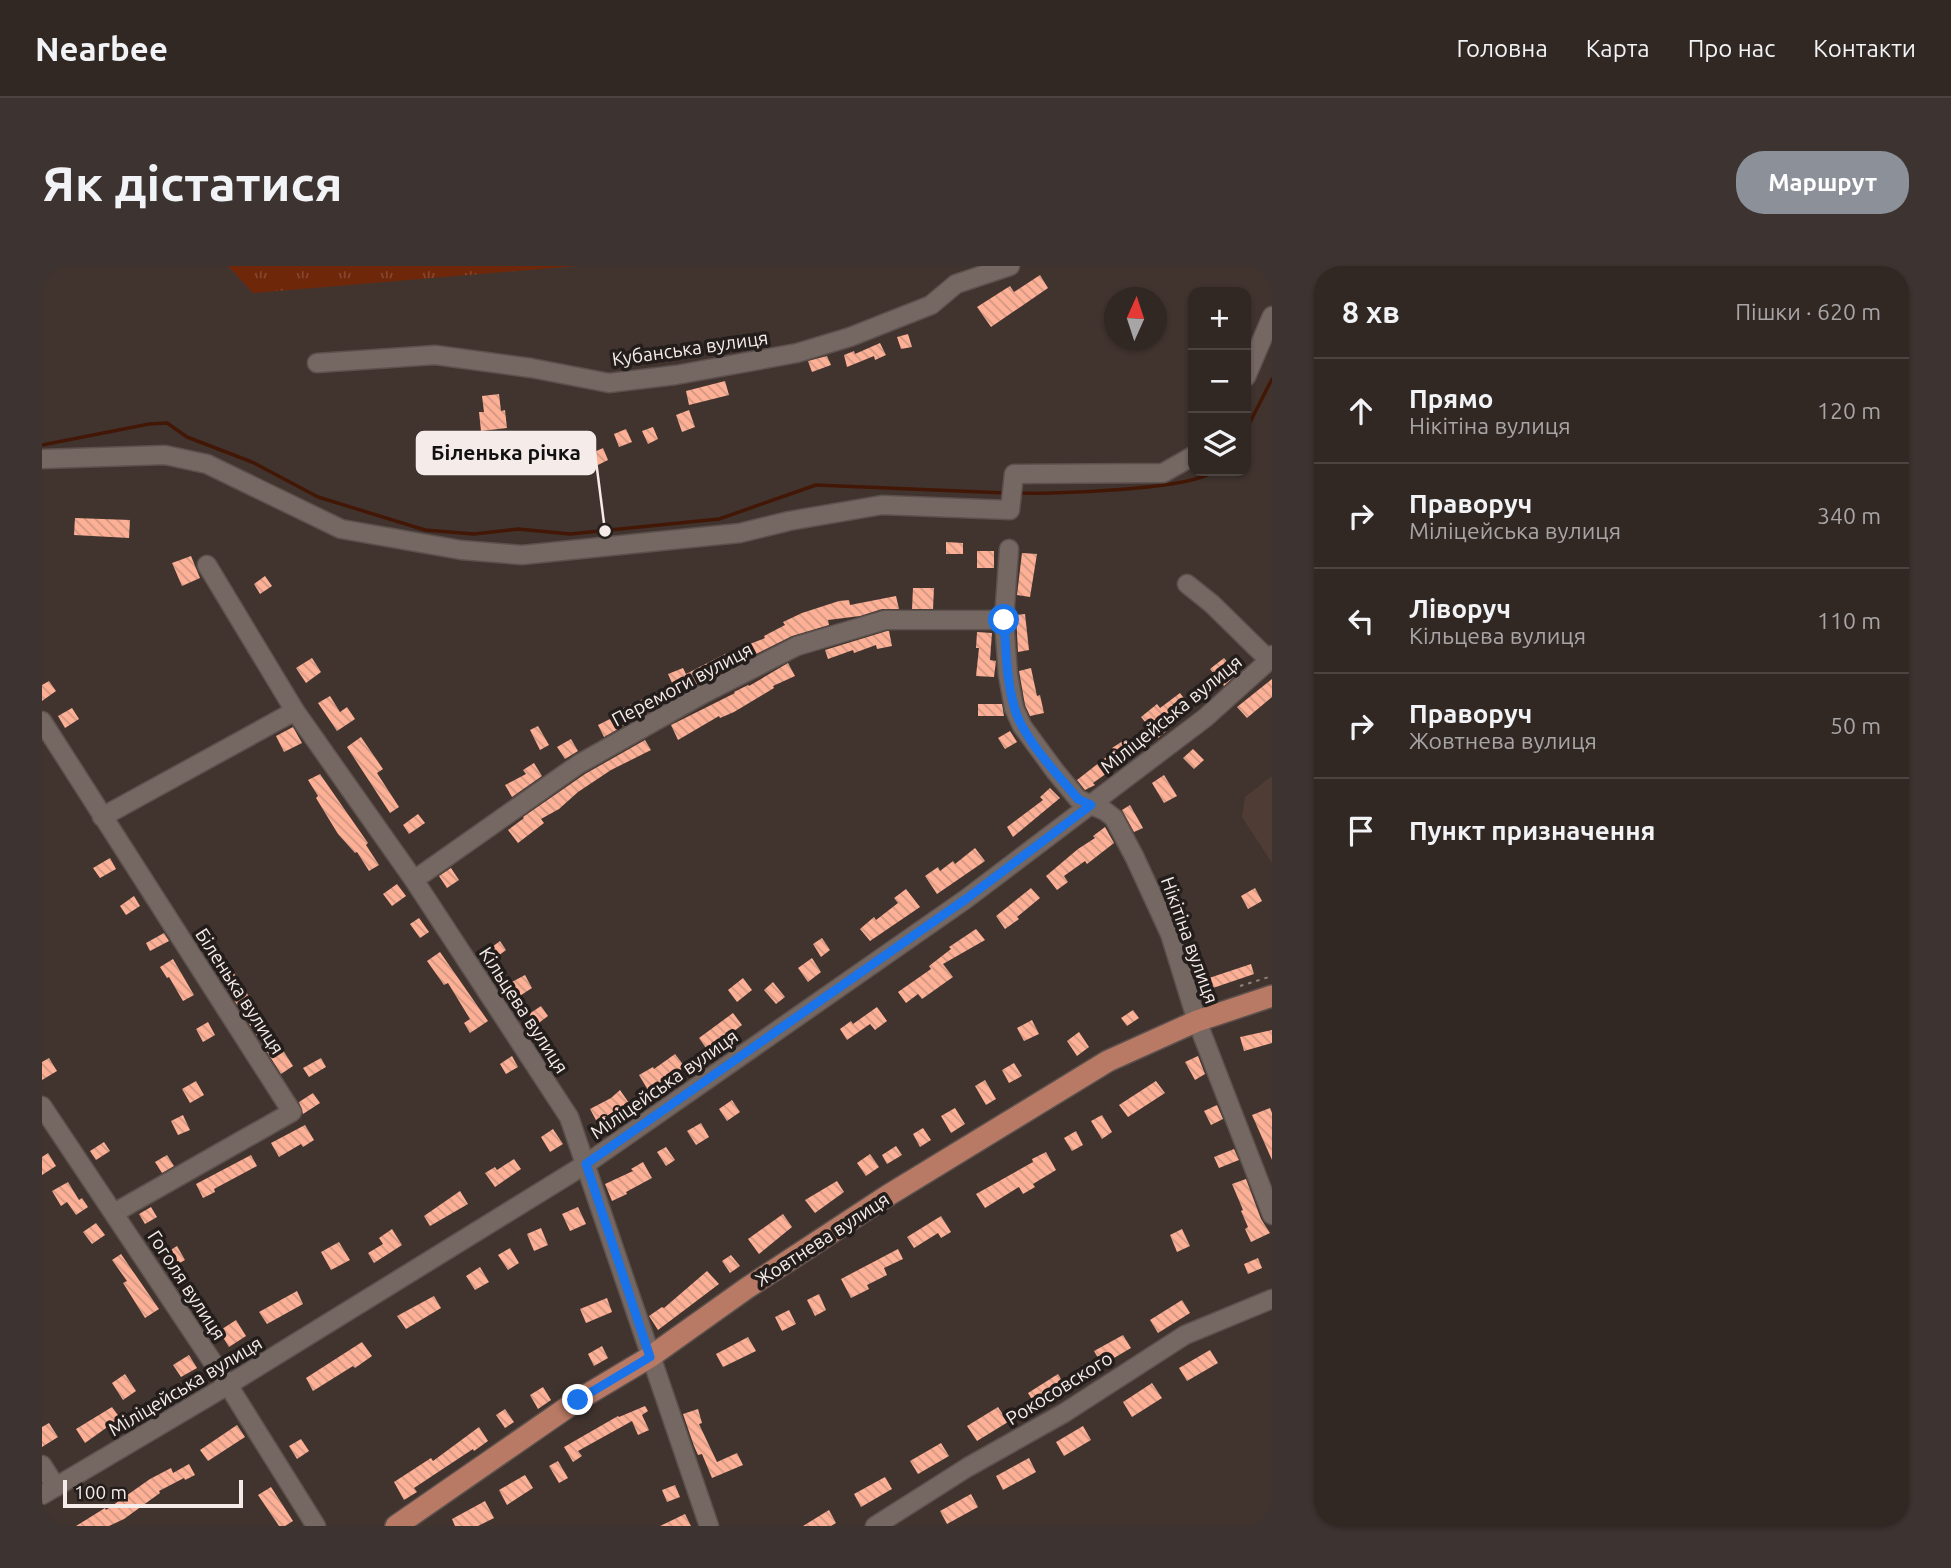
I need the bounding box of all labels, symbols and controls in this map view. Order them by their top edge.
text: Nearbee [35,30,168,67]
text: Головна [1456,35,1548,62]
text: Карта [1586,35,1650,62]
text: Про нас [1688,35,1775,62]
text: Контакти [1813,35,1916,62]
button: Маршрут [1736,151,1909,214]
text: Як дістатися [42,155,343,210]
north arrow [1104,287,1167,350]
map controls [1188,287,1251,476]
button: + [1188,287,1251,350]
text: 8 хв [1342,295,1400,329]
text: Пішки · 620 m [1735,299,1881,324]
street label: Кубанська вулиця [610,326,770,370]
button: − [1188,350,1251,413]
text: Прямо [1409,384,1493,413]
icon: ahead [1342,392,1380,430]
text: 120 m [1817,398,1881,423]
button: layers [1188,413,1251,476]
text: Нікітіна вулиця [1409,413,1571,438]
callout: Біленька річка [417,432,595,474]
text: Біленька річка [431,440,581,464]
text: Праворуч [1409,489,1532,518]
icon: right [1342,497,1380,535]
text: 340 m [1817,503,1881,528]
text: Міліцейська вулиця [1409,518,1621,543]
text: Ліворуч [1409,594,1511,623]
icon: left [1342,602,1380,640]
route start [988,604,1019,635]
text: 110 m [1817,608,1881,633]
text: Кільцева вулиця [1409,623,1586,648]
street label: Перемоги вулиця [608,638,756,730]
street label: Міліцейська вулиця [1096,650,1246,778]
text: Праворуч [1409,699,1532,728]
icon: right [1342,707,1380,745]
text: 50 m [1830,713,1881,738]
text: Жовтнева вулиця [1409,728,1597,753]
icon: arrive [1342,812,1380,850]
text: Пункт призначення [1409,816,1655,845]
street label: Нікітіна вулиця [1157,874,1223,1006]
street label: Біленька вулиця [191,924,289,1058]
street label: Кільцева вулиця [475,943,573,1077]
street label: Міліцейська вулиця [586,1025,742,1143]
street label: Жовтнева вулиця [751,1188,893,1290]
street label: Гоголя вулиця [143,1226,231,1344]
street label: Міліцейська вулиця [104,1331,266,1441]
street label: Рокосовского [1002,1347,1116,1429]
route end [562,1384,593,1415]
scale bar [63,1477,243,1509]
text: 100 m [74,1481,127,1503]

